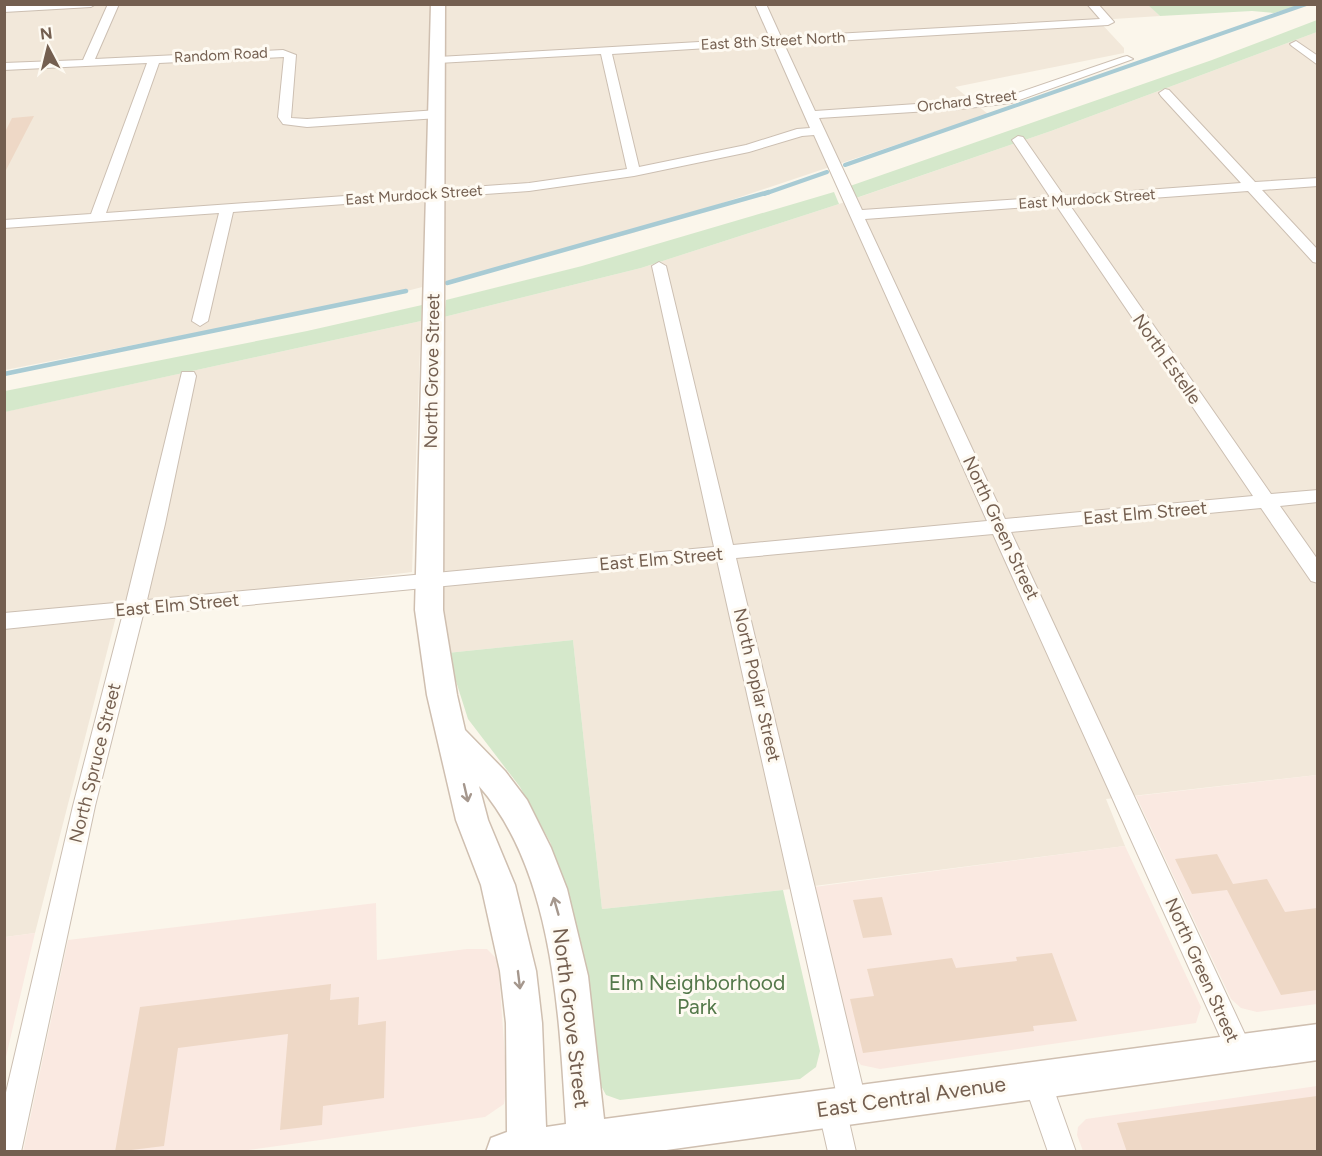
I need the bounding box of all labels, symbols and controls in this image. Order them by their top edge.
north arrow [18,18,78,78]
text: N [39,23,54,44]
street label: East 8th Street North [700,28,846,54]
street label: Random Road [174,44,268,66]
street label: Orchard Street [916,86,1018,116]
street label: East Murdock Street [345,181,484,209]
street label: East Murdock Street [1018,185,1157,213]
street label: North Grove Street [420,293,444,449]
street label: North Estelle [1128,310,1206,409]
street label: North Green Street [958,453,1044,604]
street label: East Elm Street [1082,497,1208,529]
street label: East Elm Street [598,543,724,575]
street label: East Elm Street [114,589,240,621]
street label: North Poplar Street [729,606,785,764]
street label: North Spruce Street [64,681,126,845]
one-way arrow [460,783,472,802]
street label: North Green Street [1160,894,1244,1046]
one-way arrow [549,897,561,916]
street label: North Grove Street [548,926,595,1110]
one-way arrow [514,970,525,990]
park label: Elm Neighborhood Park [609,970,785,1019]
street label: East Central Avenue [815,1071,1007,1122]

